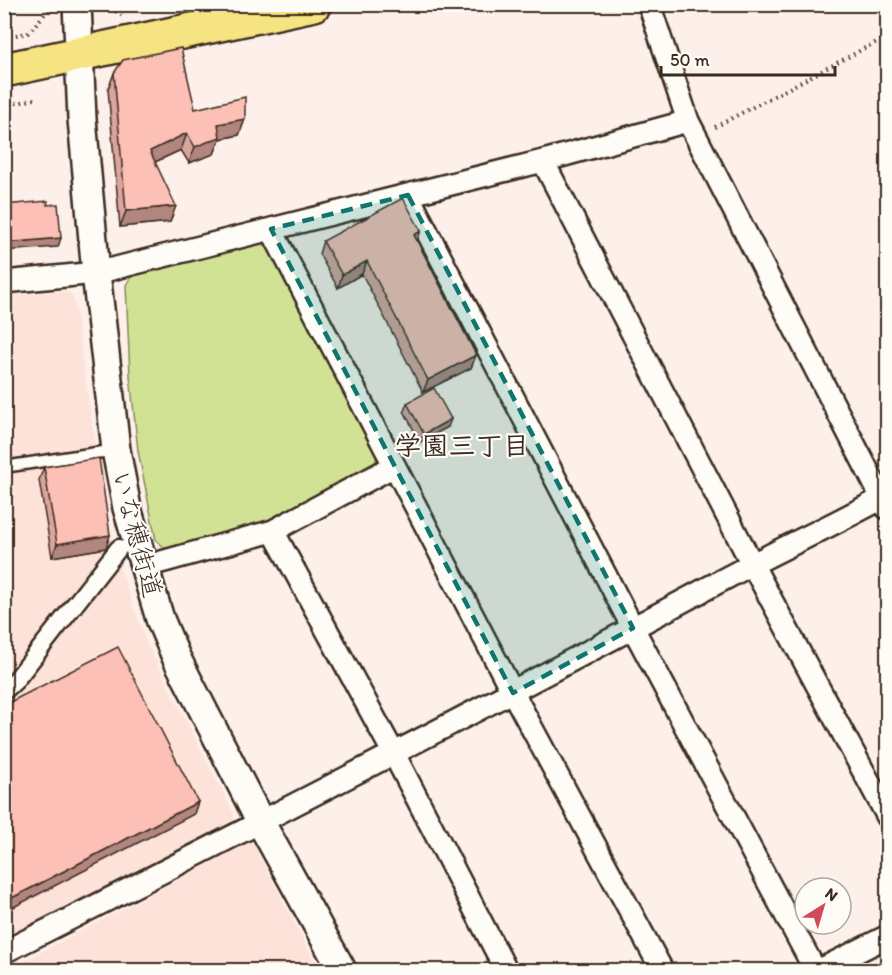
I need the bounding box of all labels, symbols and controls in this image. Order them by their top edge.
scale bar [661,39,835,77]
text: 50 m [670,49,710,71]
district label: 学園三丁目 [395,429,530,462]
street label: いな穂街道 [105,467,169,601]
north arrow [793,876,853,936]
text: N [822,884,842,905]

